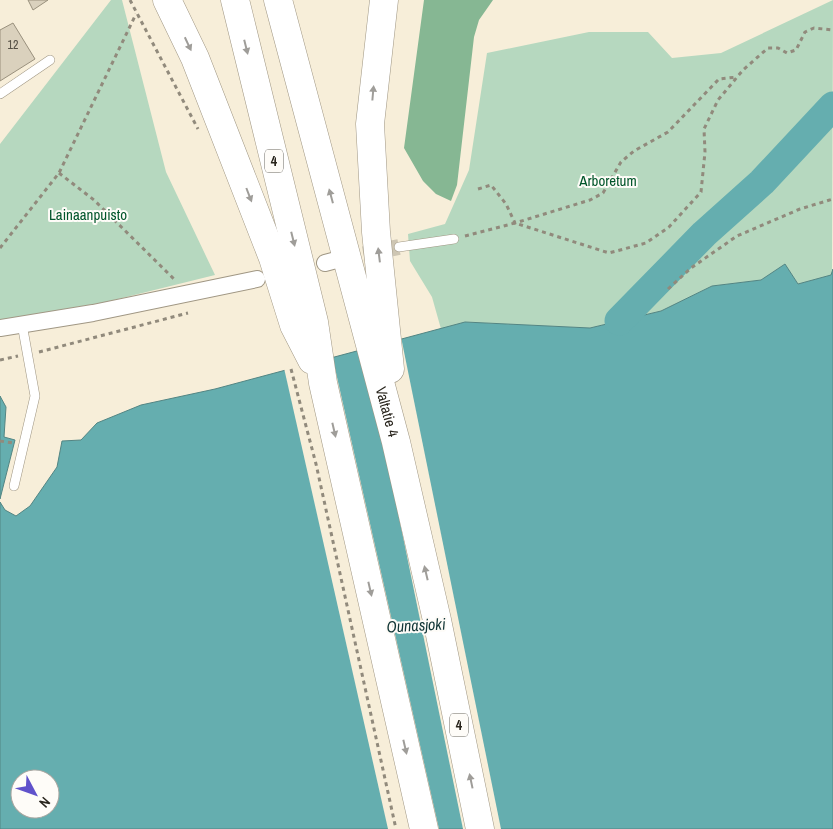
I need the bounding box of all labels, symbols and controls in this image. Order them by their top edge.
house number: 12 [8,37,18,53]
one-way arrow [184,37,192,51]
one-way arrow [243,40,251,55]
one-way arrow [369,84,377,100]
road number: 4 [265,150,283,172]
park label: Arboretum [578,170,637,191]
one-way arrow [246,187,253,202]
one-way arrow [326,188,334,203]
park label: Lainaanpuisto [49,204,127,225]
one-way arrow [289,232,297,247]
one-way arrow [375,246,383,262]
street label: Valtatie 4 [371,384,405,439]
one-way arrow [330,423,338,438]
one-way arrow [422,565,430,580]
one-way arrow [366,581,374,597]
water label: Ounasjoki [386,612,446,638]
road number: 4 [450,714,468,736]
one-way arrow [401,740,409,755]
north arrow [10,769,60,819]
one-way arrow [466,773,474,789]
text: N [35,793,54,812]

